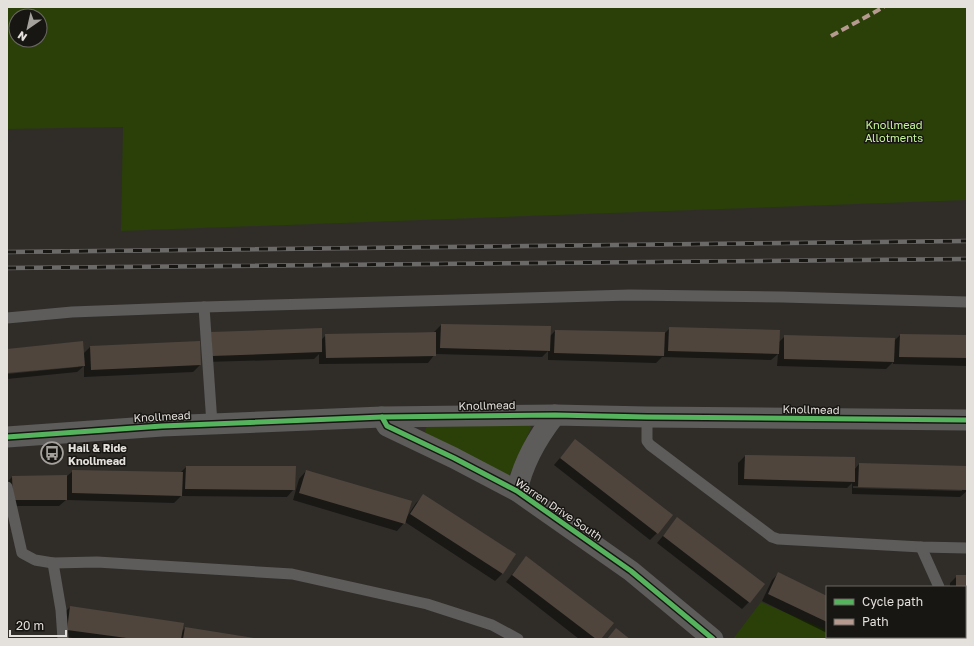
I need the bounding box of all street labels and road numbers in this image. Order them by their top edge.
street label: Knollmead [458,398,516,412]
street label: Knollmead [782,402,840,416]
street label: Knollmead [133,408,191,424]
street label: Warren Drive South [513,475,605,543]

